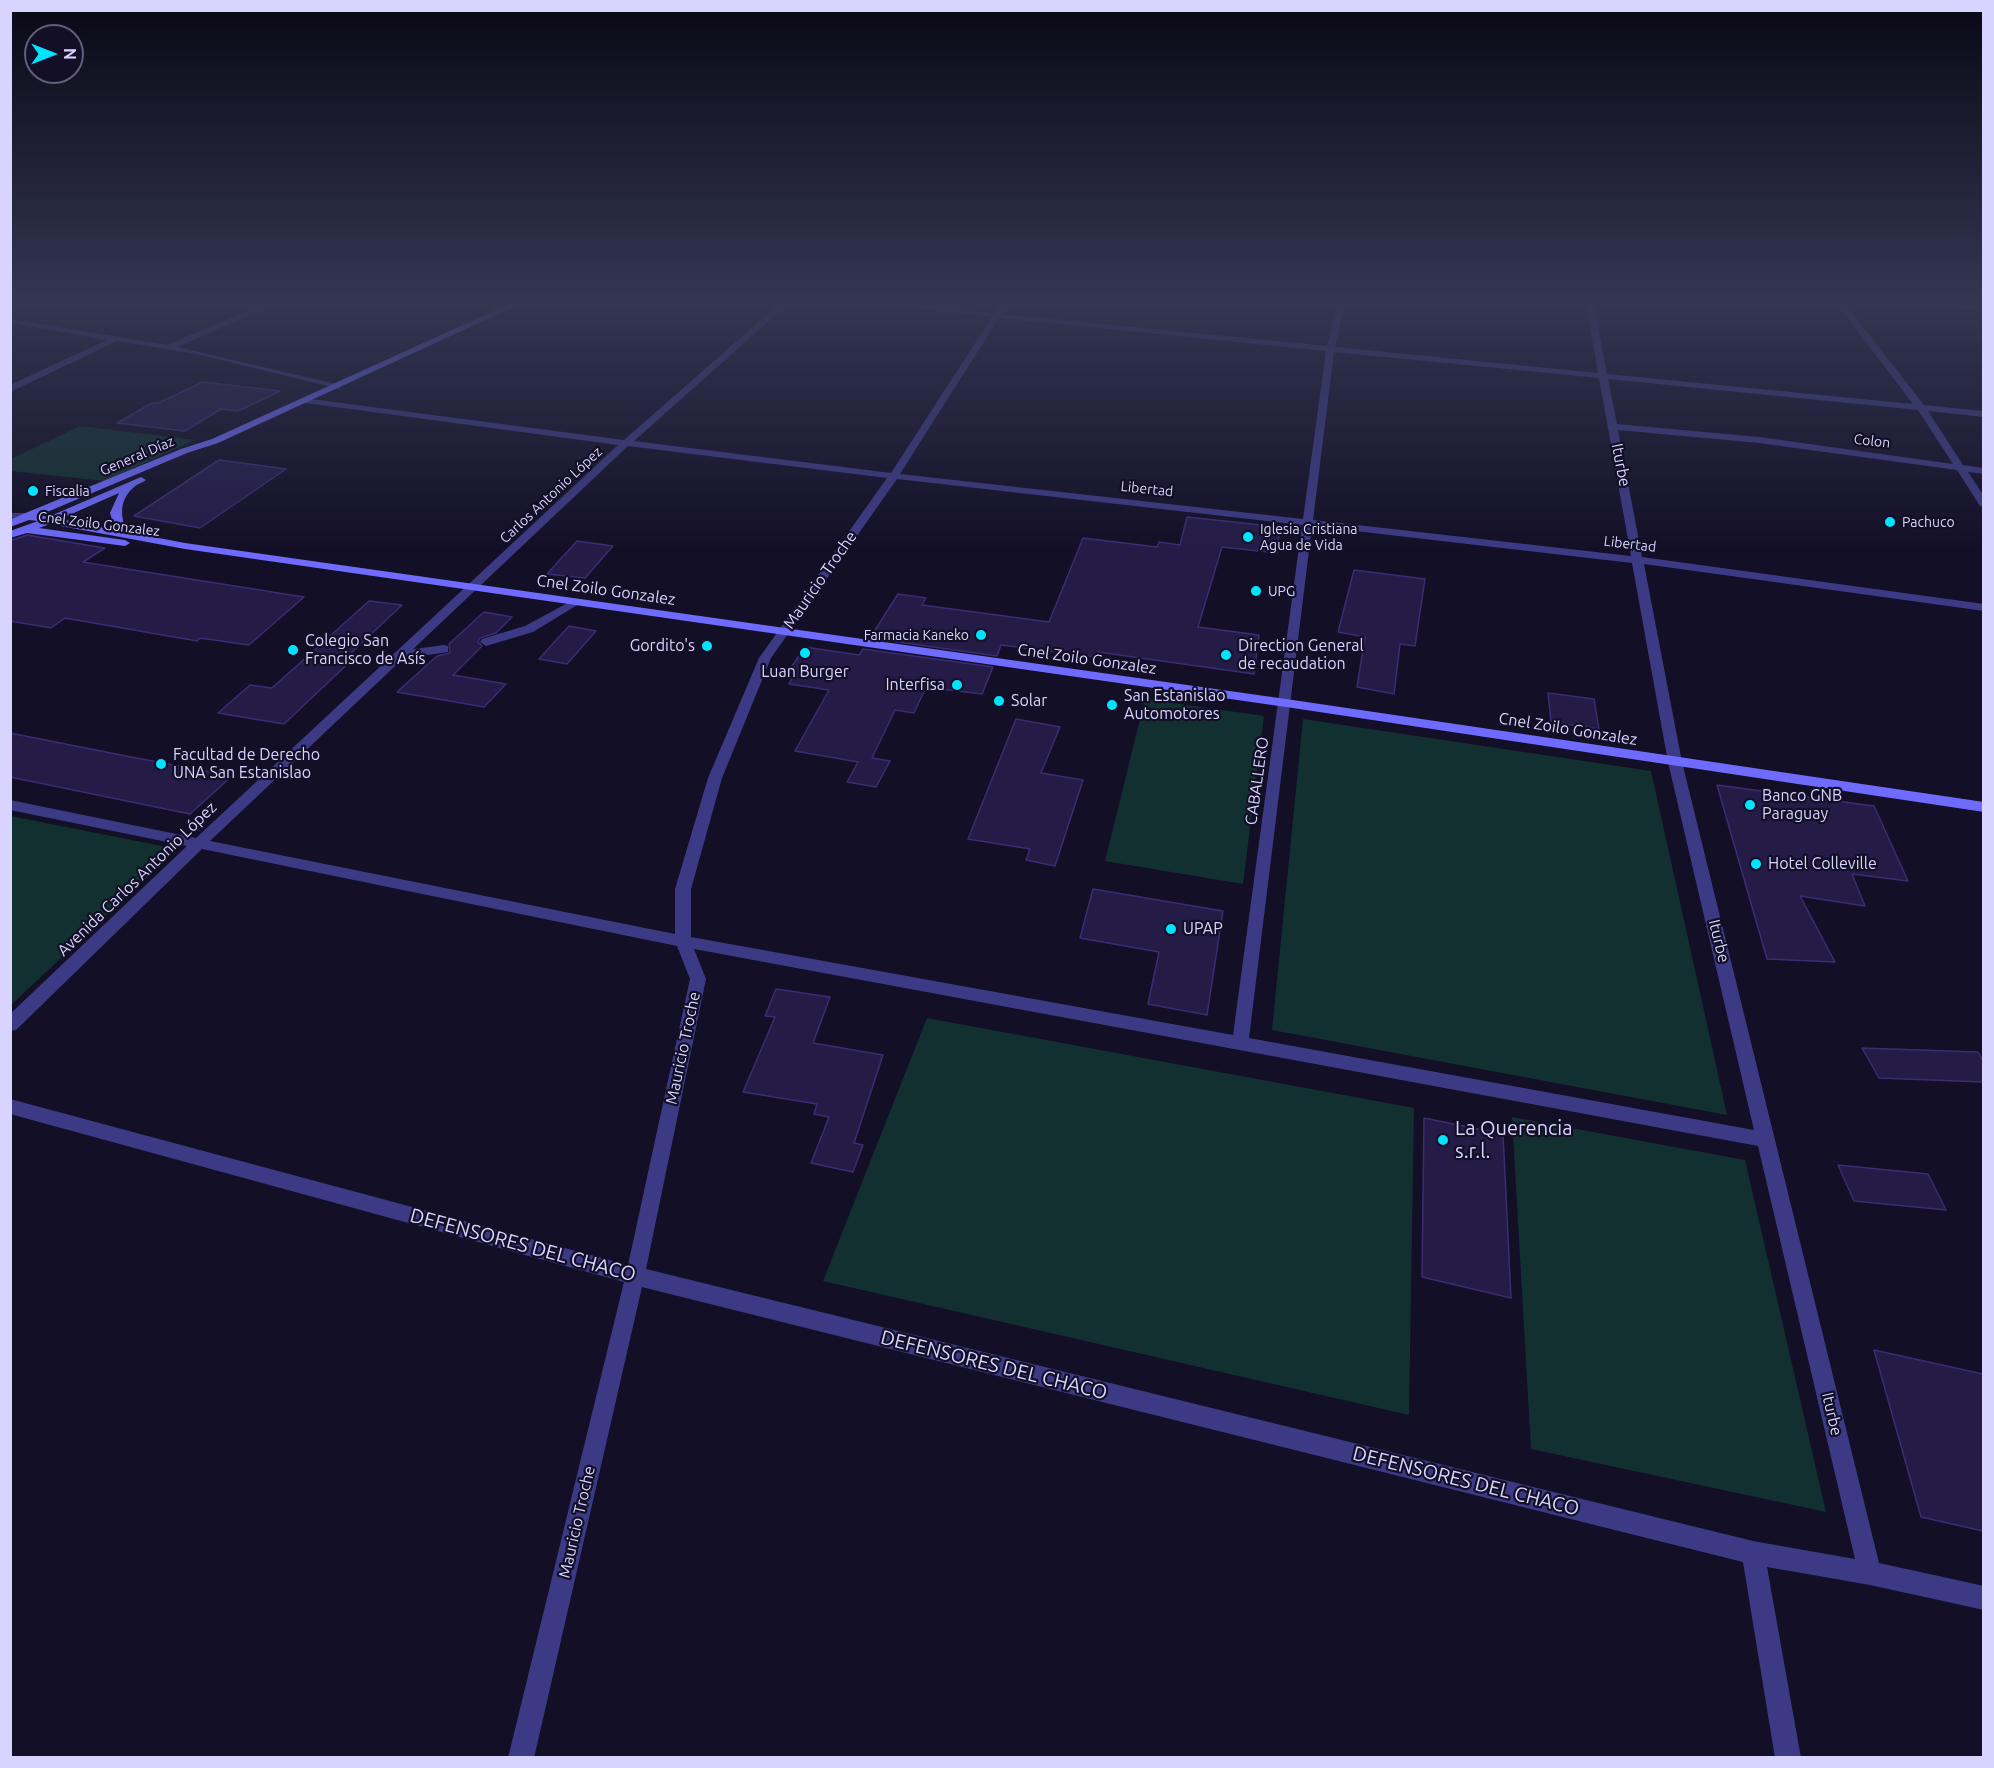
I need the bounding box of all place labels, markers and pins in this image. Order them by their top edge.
place label: Fiscalia [45,483,90,499]
marker: Fiscalia [26,484,40,498]
place label: Pachuco [1902,514,1955,530]
marker: Pachuco [1883,515,1897,529]
place label: Iglesia Cristiana Agua de Vida [1260,521,1358,554]
marker: Iglesia Cristiana Agua de Vida [1241,530,1255,544]
place label: UPG [1268,583,1295,599]
marker: UPG [1249,584,1263,598]
place label: Farmacia Kaneko [864,627,969,643]
marker: Farmacia Kaneko [974,628,988,642]
place label: Colegio San Francisco de Asís [305,631,425,669]
place label: Gordito's [630,636,695,656]
place label: Direction General de recaudation [1238,636,1364,674]
marker: Gordito's [700,639,714,653]
marker: Colegio San Francisco de Asís [286,643,300,657]
marker: Luan Burger [798,646,812,660]
marker: Direction General de recaudation [1219,648,1233,662]
place label: Luan Burger [761,662,849,682]
place label: Interfisa [885,675,945,695]
marker: Interfisa [950,678,964,692]
place label: San Estanislao Automotores [1124,686,1226,724]
place label: Solar [1011,691,1047,711]
marker: Solar [992,694,1006,708]
marker: San Estanislao Automotores [1105,698,1119,712]
place label: Facultad de Derecho UNA San Estanislao [173,745,320,783]
marker: Facultad de Derecho UNA San Estanislao [154,757,168,771]
place label: Banco GNB Paraguay [1762,786,1842,824]
marker: Banco GNB Paraguay [1743,798,1757,812]
place label: Hotel Colleville [1768,854,1877,874]
marker: Hotel Colleville [1749,857,1763,871]
place label: UPAP [1183,919,1223,939]
marker: UPAP [1164,922,1178,936]
place label: La Querencia s.r.l. [1455,1116,1572,1163]
marker: La Querencia s.r.l. [1436,1133,1450,1147]

